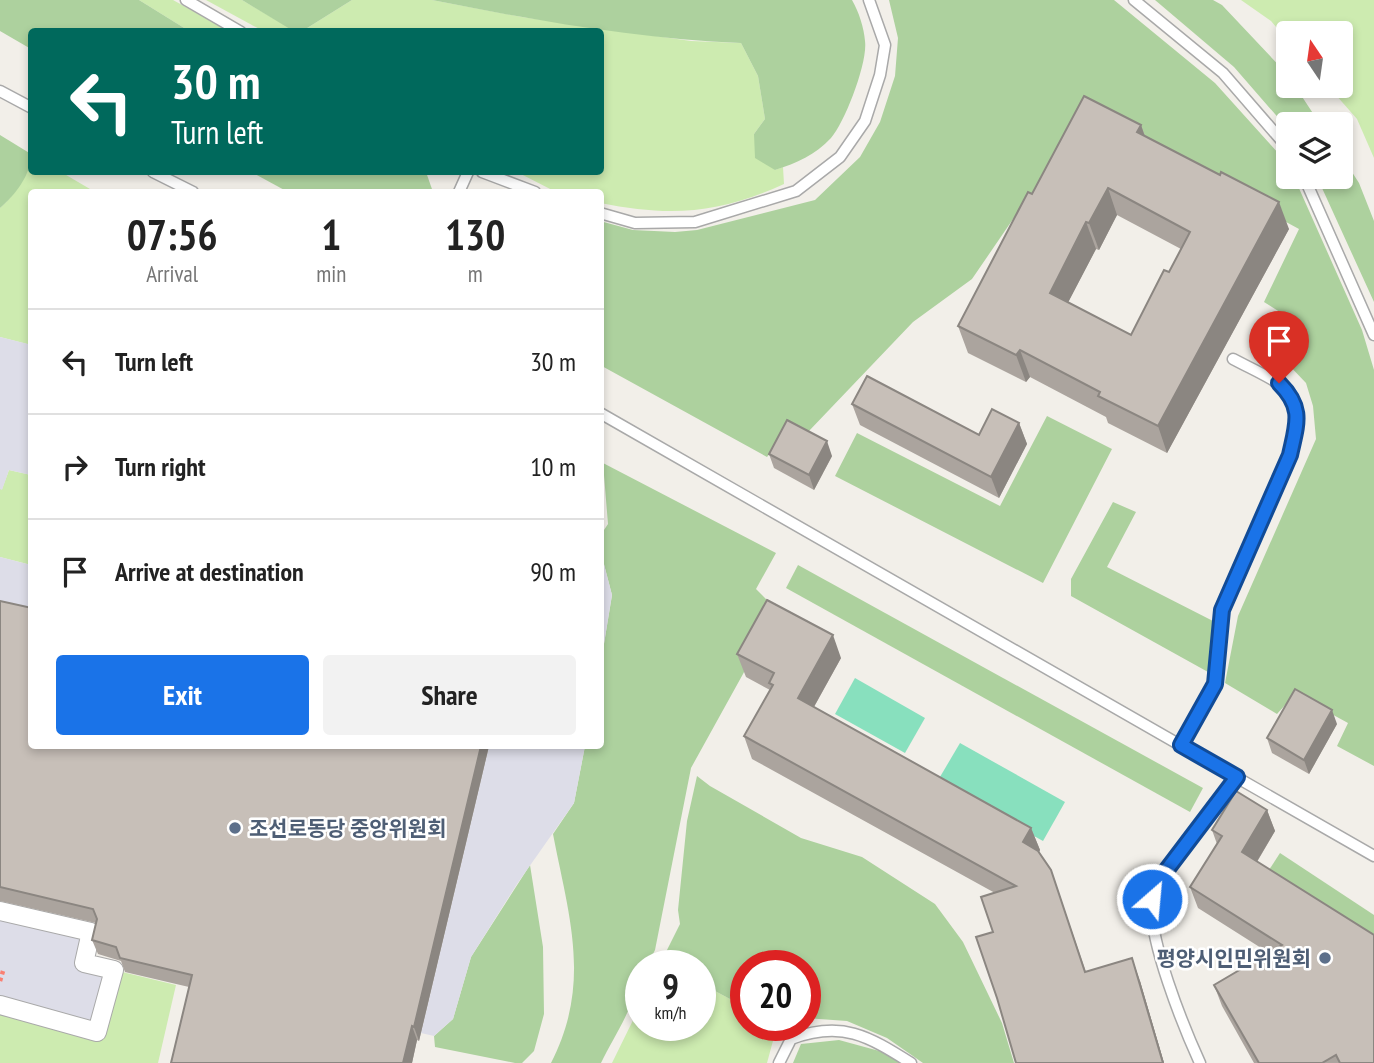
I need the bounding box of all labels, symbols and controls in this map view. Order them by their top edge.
north arrow [1276,21,1353,98]
map controls [1276,21,1353,189]
text: 30 m [171,49,260,113]
icon: left [56,56,147,147]
text: Turn left [171,111,263,153]
button: layers [1276,112,1353,189]
text: 07:56 [127,207,218,262]
text: 1 [321,207,341,262]
text: 130 [445,207,505,262]
text: Arrival [146,259,198,288]
text: min [316,259,346,288]
text: m [468,259,483,288]
pin [1249,311,1309,383]
icon: arrive [1260,322,1298,360]
icon: left [56,343,94,381]
text: Turn left [115,345,193,378]
text: 30 m [530,345,576,378]
icon: right [56,448,94,486]
text: Turn right [115,450,206,483]
text: 10 m [530,450,576,483]
icon: arrive [56,553,94,591]
text: Arrive at destination [115,555,304,588]
text: 90 m [530,555,576,588]
button: Exit [56,655,309,735]
button: Share [323,655,576,735]
place label: 조선로동당 중앙위원회 [249,815,447,842]
marker: 조선로동당 중앙위원회 [227,820,243,836]
position arrow [1115,862,1189,936]
place label: 평양시인민위원회 [1156,945,1311,972]
speed limit sign: 20 [730,950,821,1041]
marker: 평양시인민위원회 [1317,950,1333,966]
text: 9 [662,963,679,1009]
text: km/h [655,1001,686,1024]

